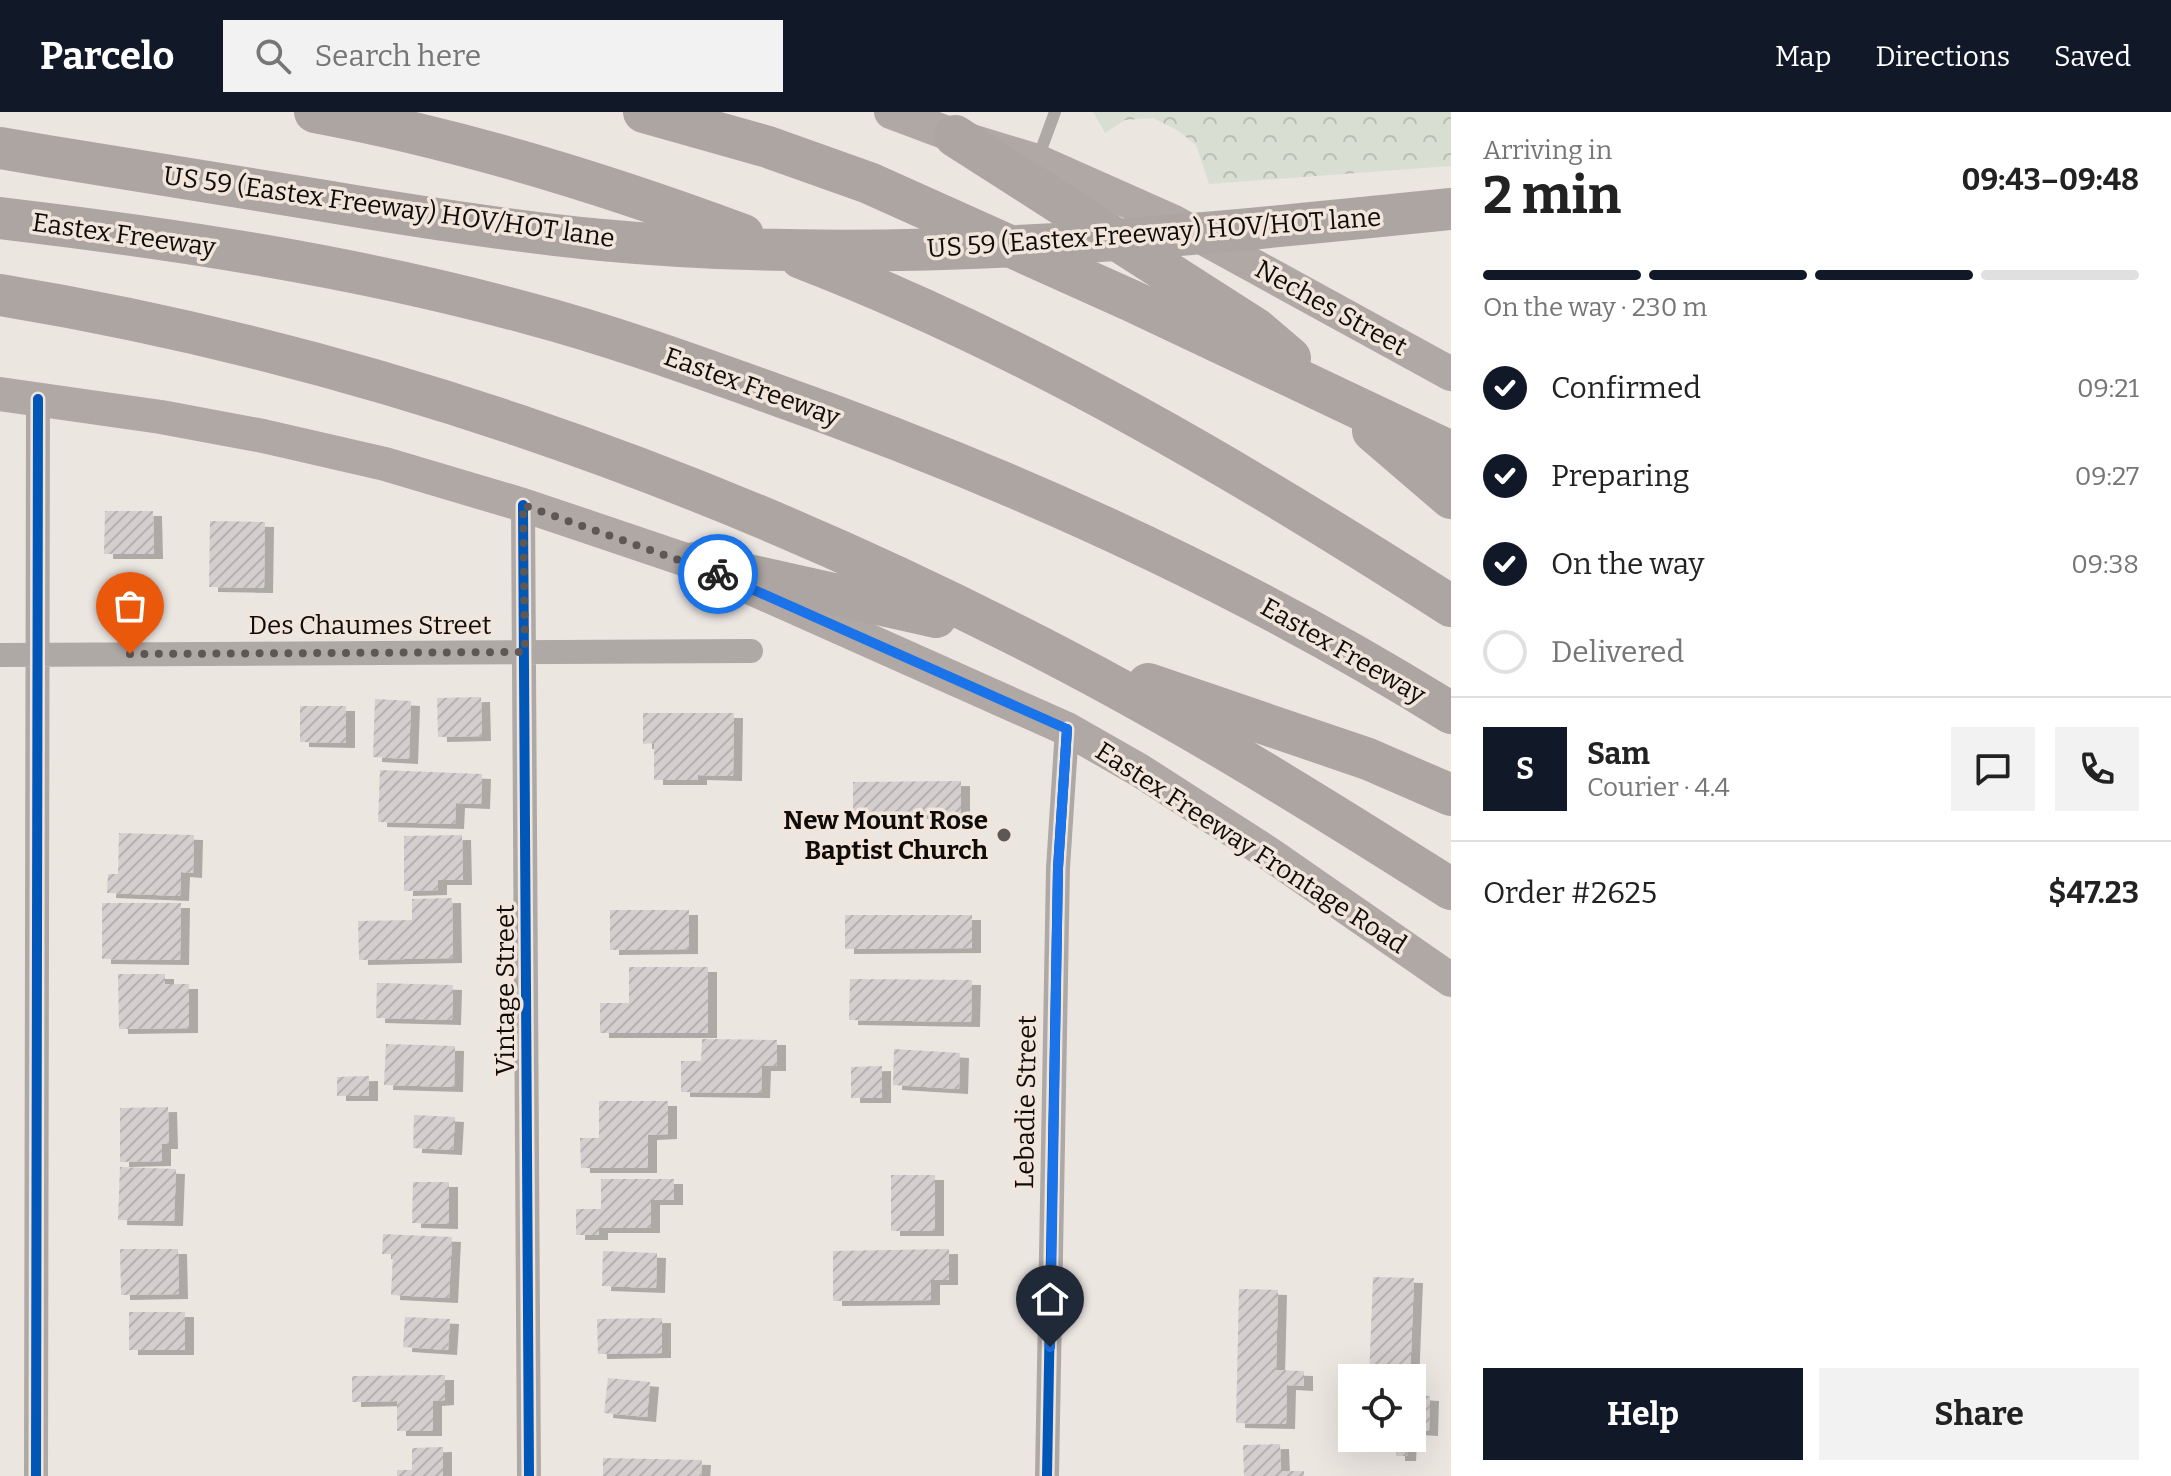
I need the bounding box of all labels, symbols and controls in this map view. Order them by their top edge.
search box [223,20,783,92]
text: Parcelo [40,33,175,79]
icon: search [251,34,295,78]
text: Search here [315,38,481,74]
text: Map [1775,40,1831,73]
text: Directions [1875,40,2010,73]
text: Saved [2054,40,2131,73]
text: Arriving in [1483,135,1612,166]
street label: US 59 (Eastex Freeway) HOV/HOT lane [161,160,617,254]
text: 09:43–09:48 [1961,162,2139,198]
text: 2 min [1483,164,1621,227]
street label: US 59 (Eastex Freeway) HOV/HOT lane [926,202,1382,264]
street label: Eastex Freeway [30,207,218,263]
street label: Neches Street [1250,254,1413,363]
text: On the way · 230 m [1483,292,1707,323]
street label: Eastex Freeway [660,341,844,433]
icon: check [1483,366,1527,410]
text: Confirmed [1551,370,1701,406]
text: 09:21 [2077,373,2139,404]
icon: check [1483,454,1527,498]
text: Preparing [1551,458,1689,494]
text: 09:27 [2075,461,2139,492]
courier [678,534,758,614]
icon: check [1483,542,1527,586]
text: On the way [1551,546,1704,582]
text: 09:38 [2071,549,2139,580]
icon: bike [696,552,740,596]
pin [96,572,164,654]
icon: bag [108,584,152,628]
street label: Eastex Freeway [1255,591,1431,711]
street label: Des Chaumes Street [249,610,492,641]
text: Delivered [1551,634,1684,670]
button: chat [1951,727,2035,811]
button: phone [2055,727,2139,811]
street label: Eastex Freeway Frontage Road [1090,736,1412,960]
text: Sam [1587,736,1650,772]
text: S [1516,751,1534,787]
text: Courier · 4.4 [1587,772,1730,803]
place label: New Mount Rose Baptist Church [783,805,989,866]
marker: New Mount Rose Baptist Church [995,826,1013,844]
text: Order #2625 [1483,875,1657,911]
text: $47.23 [2048,875,2139,911]
street label: Vintage Street [490,904,521,1076]
street label: Lebadie Street [1009,1014,1043,1189]
pin [1016,1265,1084,1347]
icon: home [1028,1277,1072,1321]
map controls [1338,1364,1426,1452]
button: locate [1338,1364,1426,1452]
button: Help [1483,1368,1803,1460]
button: Share [1819,1368,2139,1460]

